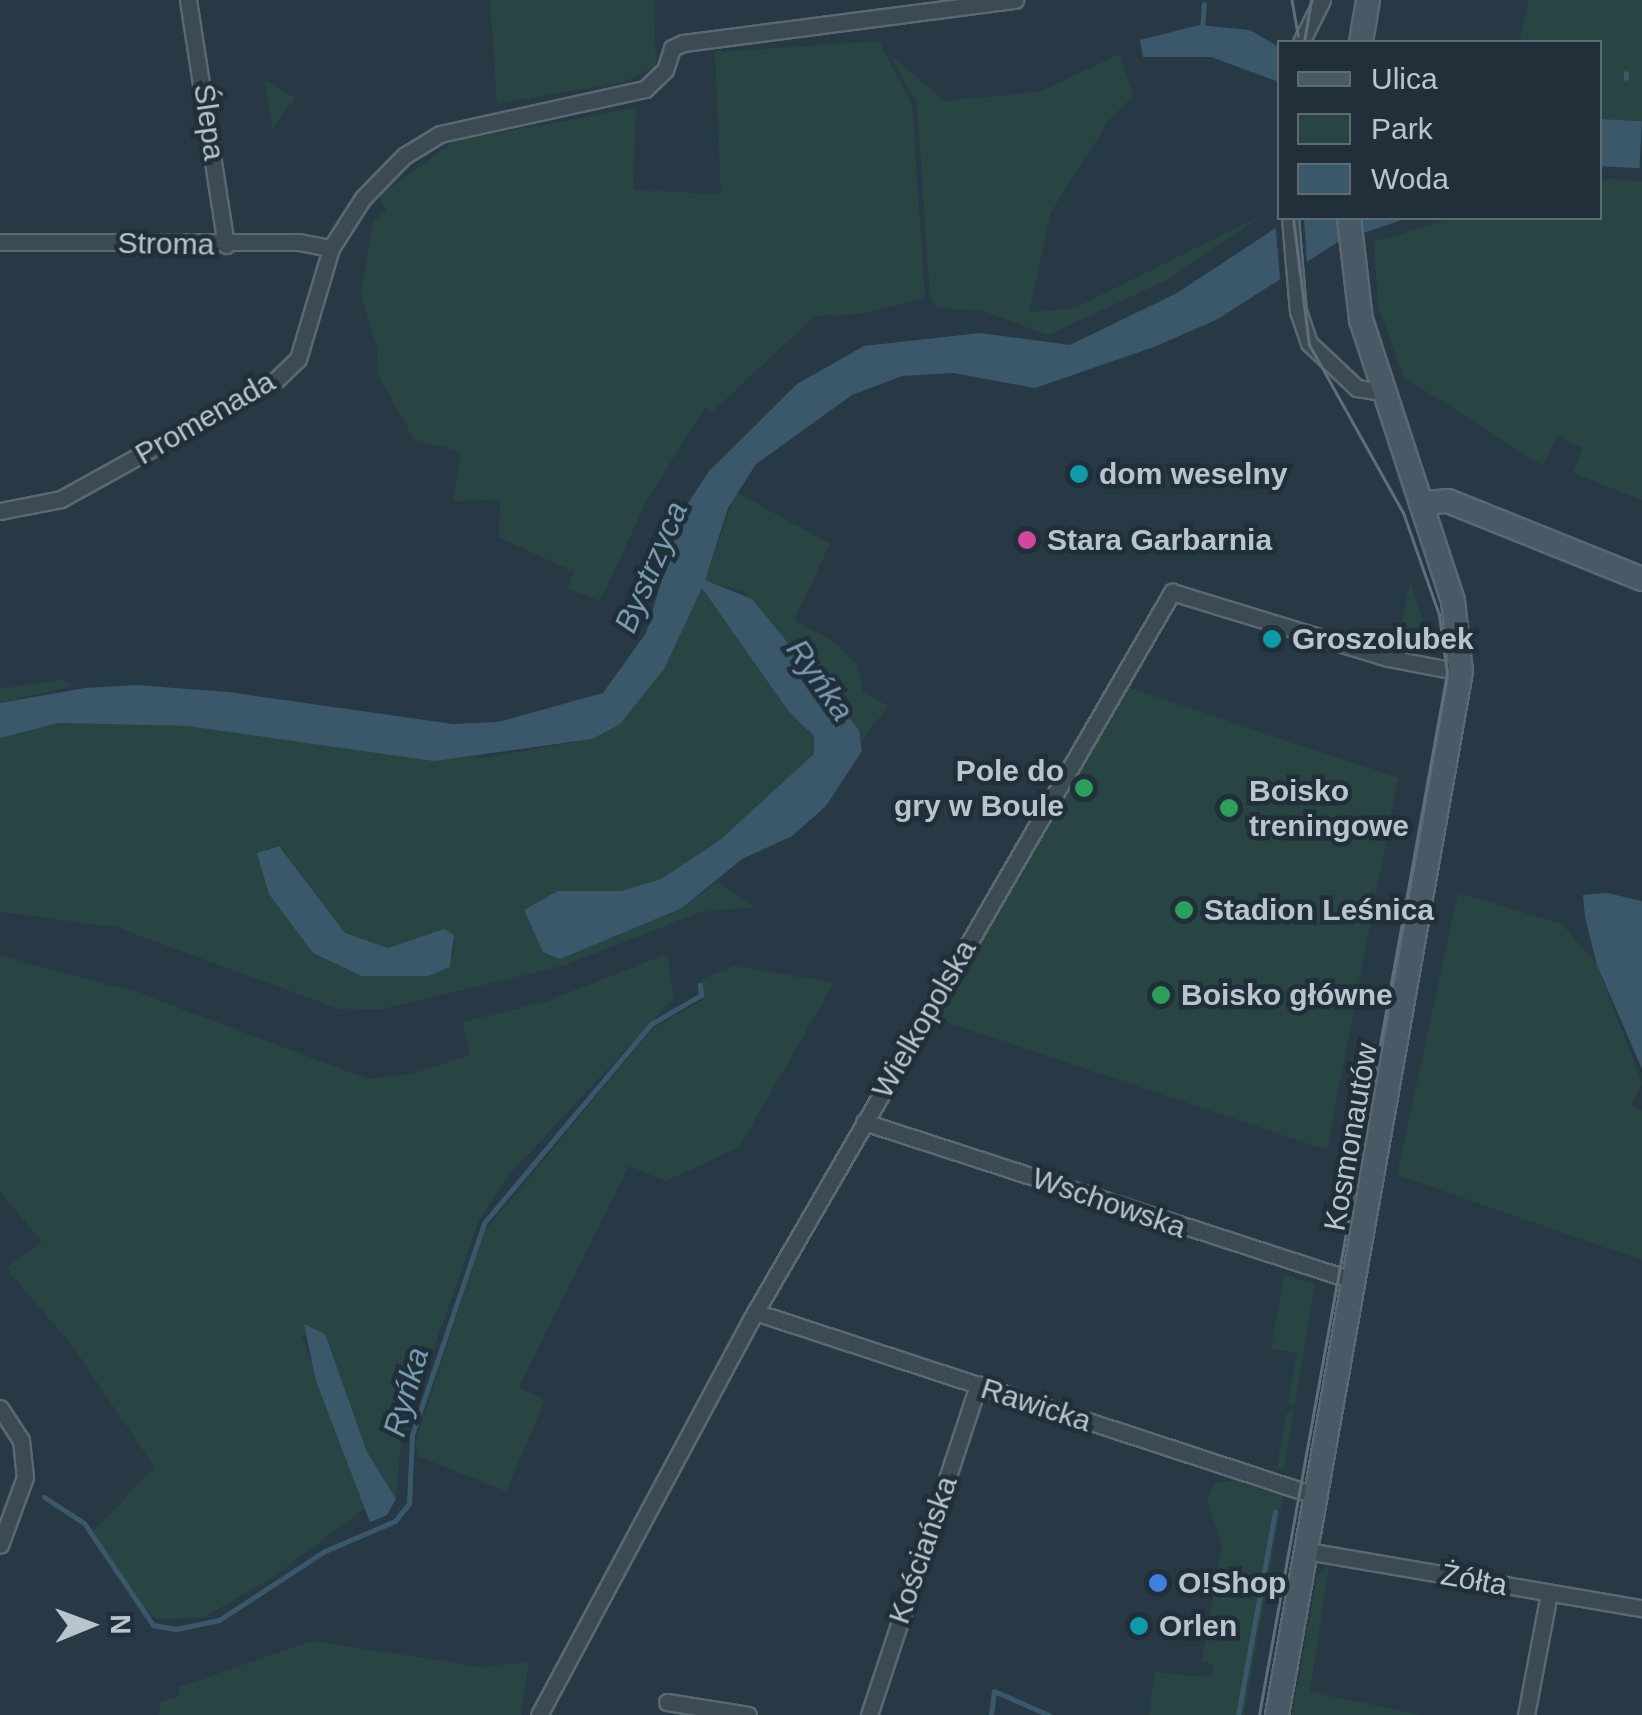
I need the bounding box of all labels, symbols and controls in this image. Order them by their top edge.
legend [1277,40,1602,220]
text: Ulica [1371,62,1438,95]
street label: Ślepa [186,82,232,162]
text: Park [1371,112,1433,145]
text: Woda [1371,162,1449,195]
street label: Stroma [117,225,215,263]
street label: Promenada [129,364,281,472]
place label: dom weselny [1099,456,1287,492]
marker: dom weselny [1068,463,1090,485]
water label: Bystrzyca [606,496,696,638]
place label: Stara Garbarnia [1047,522,1272,558]
marker: Stara Garbarnia [1016,529,1038,551]
place label: Groszolubek [1292,621,1474,657]
marker: Groszolubek [1261,628,1283,650]
water label: Ryńka [778,632,862,728]
place label: Pole do gry w Boule [894,753,1064,824]
place label: Boisko treningowe [1249,773,1409,844]
marker: Pole do gry w Boule [1073,777,1095,799]
marker: Boisko treningowe [1218,797,1240,819]
place label: Stadion Leśnica [1204,892,1434,928]
marker: Stadion Leśnica [1173,899,1195,921]
street label: Wielkopolska [864,933,984,1105]
place label: Boisko główne [1181,977,1393,1013]
marker: Boisko główne [1150,984,1172,1006]
street label: Kosmonautów [1317,1040,1385,1234]
street label: Wschowska [1027,1160,1191,1246]
water label: Ryńka [375,1343,437,1441]
street label: Rawicka [977,1370,1095,1440]
street label: Kościańska [881,1472,965,1628]
street label: Żółta [1438,1556,1510,1604]
place label: O!Shop [1178,1565,1286,1601]
marker: O!Shop [1147,1572,1169,1594]
north arrow [40,1575,140,1675]
place label: Orlen [1159,1608,1237,1644]
text: N [105,1614,136,1635]
marker: Orlen [1128,1615,1150,1637]

